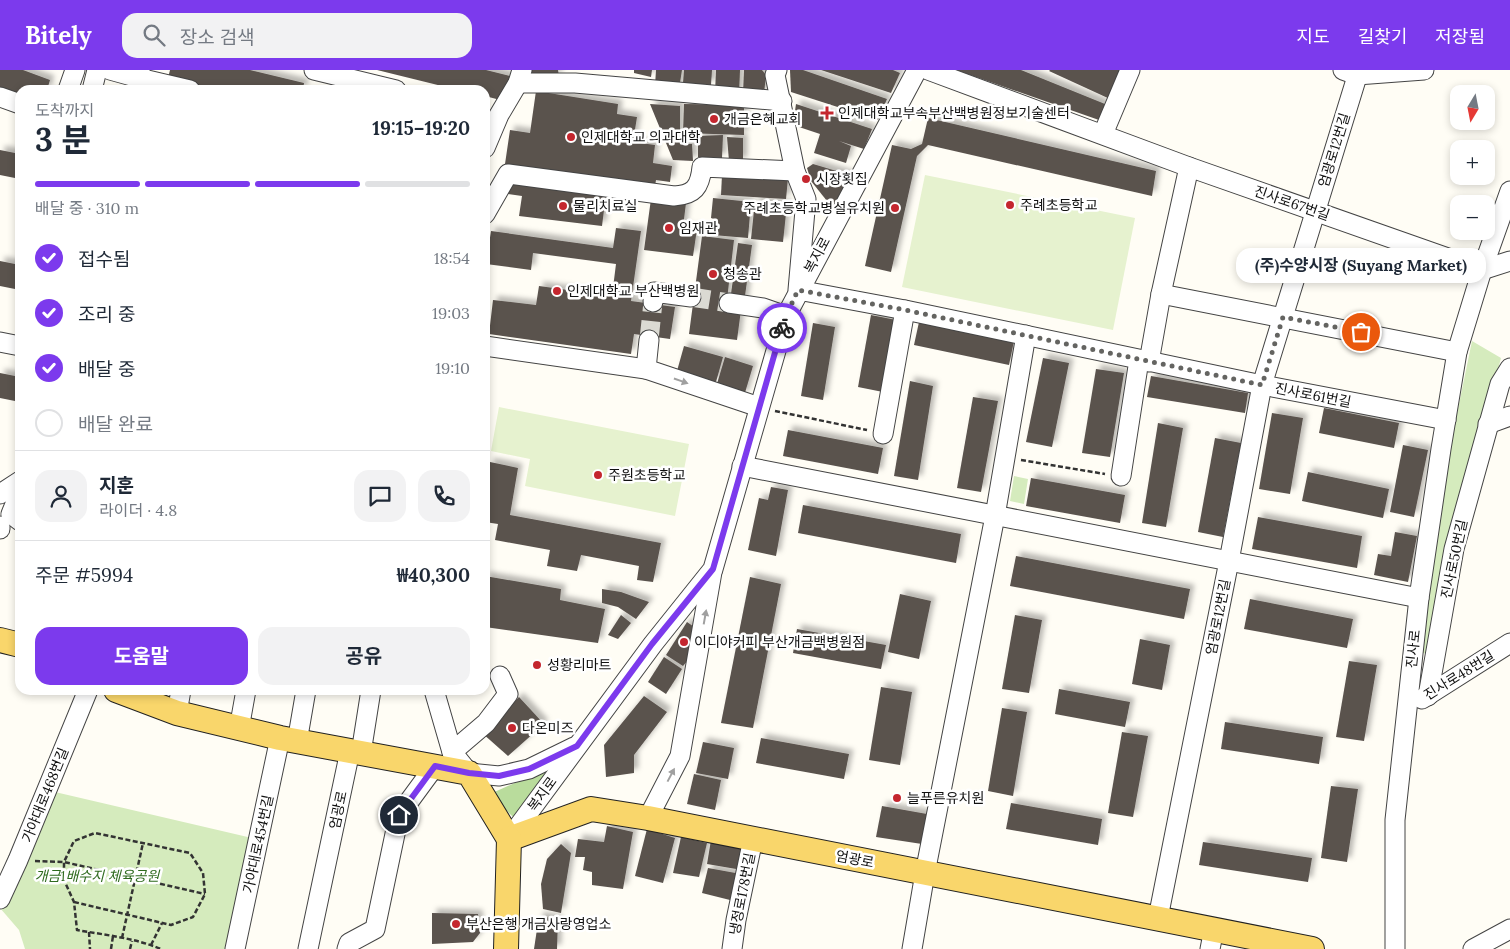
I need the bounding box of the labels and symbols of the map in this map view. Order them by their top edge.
north arrow [1450,85,1495,130]
place label: 인제대학교부속부산백병원정보기술센터 [838,104,1070,122]
marker: 인제대학교부속부산백병원정보기술센터 [820,106,834,120]
place label: 개금은혜교회 [724,110,801,128]
street label: 엄광로12번길 [1314,111,1354,189]
marker: 개금은혜교회 [708,113,720,125]
place label: 인제대학교 의과대학 [581,128,701,146]
marker: 인제대학교 의과대학 [565,131,577,143]
place label: 시장횟집 [816,170,868,188]
marker: 시장횟집 [800,173,812,185]
street label: 진사로67번길 [1252,182,1332,224]
place label: 주례초등학교 [1020,196,1097,214]
place label: 물리치료실 [573,197,637,215]
place label: 주례초등학교병설유치원 [743,199,885,217]
marker: 주례초등학교 [1004,199,1016,211]
marker: 물리치료실 [557,200,569,212]
marker: 주례초등학교병설유치원 [889,202,901,214]
place label: 임재관 [679,219,718,237]
marker: 임재관 [663,222,675,234]
street label: 복지로 [800,234,834,276]
callout: (주)수양시장 (Suyang Market) [1236,247,1486,282]
place label: 청송관 [723,265,762,283]
marker: 청송관 [707,268,719,280]
place label: 인제대학교 부산백병원 [567,282,699,300]
marker: 인제대학교 부산백병원 [551,285,563,297]
courier [757,303,807,353]
pin [1340,311,1382,353]
one-way arrow [674,377,689,385]
street label: 진사로61번길 [1273,379,1353,411]
place label: 주원초등학교 [608,466,685,484]
marker: 주원초등학교 [592,469,604,481]
street label: 진사로50번길 [1437,518,1471,600]
street label: 엄광로12번길 [1202,577,1234,657]
one-way arrow [701,608,709,624]
street label: 진사로 [1402,629,1424,669]
place label: 이디야커피 부산개금백병원점 [694,633,865,651]
marker: 이디야커피 부산개금백병원점 [678,636,690,648]
street label: 진사로48번길 [1420,646,1498,704]
place label: 성황리마트 [547,656,612,674]
marker: 성황리마트 [531,659,543,671]
place label: 다온미즈 [522,719,574,737]
marker: 다온미즈 [506,722,518,734]
street label: 가야대로468번길 [18,745,72,845]
one-way arrow [667,767,675,782]
street label: 복지로 [523,773,561,815]
street label: 엄광로 [325,789,351,831]
place label: 늘푸른유치원 [907,789,984,807]
marker: 늘푸른유치원 [891,792,903,804]
street label: 가야대로454번길 [239,793,277,895]
pin [378,794,420,836]
street label: 엄광로 [834,846,876,872]
street label: 냉정로178번길 [725,851,759,937]
park label: 개금1배수지 체육공원 [35,867,160,885]
place label: 부산은행 개금사랑영업소 [466,915,611,933]
marker: 부산은행 개금사랑영업소 [450,918,462,930]

